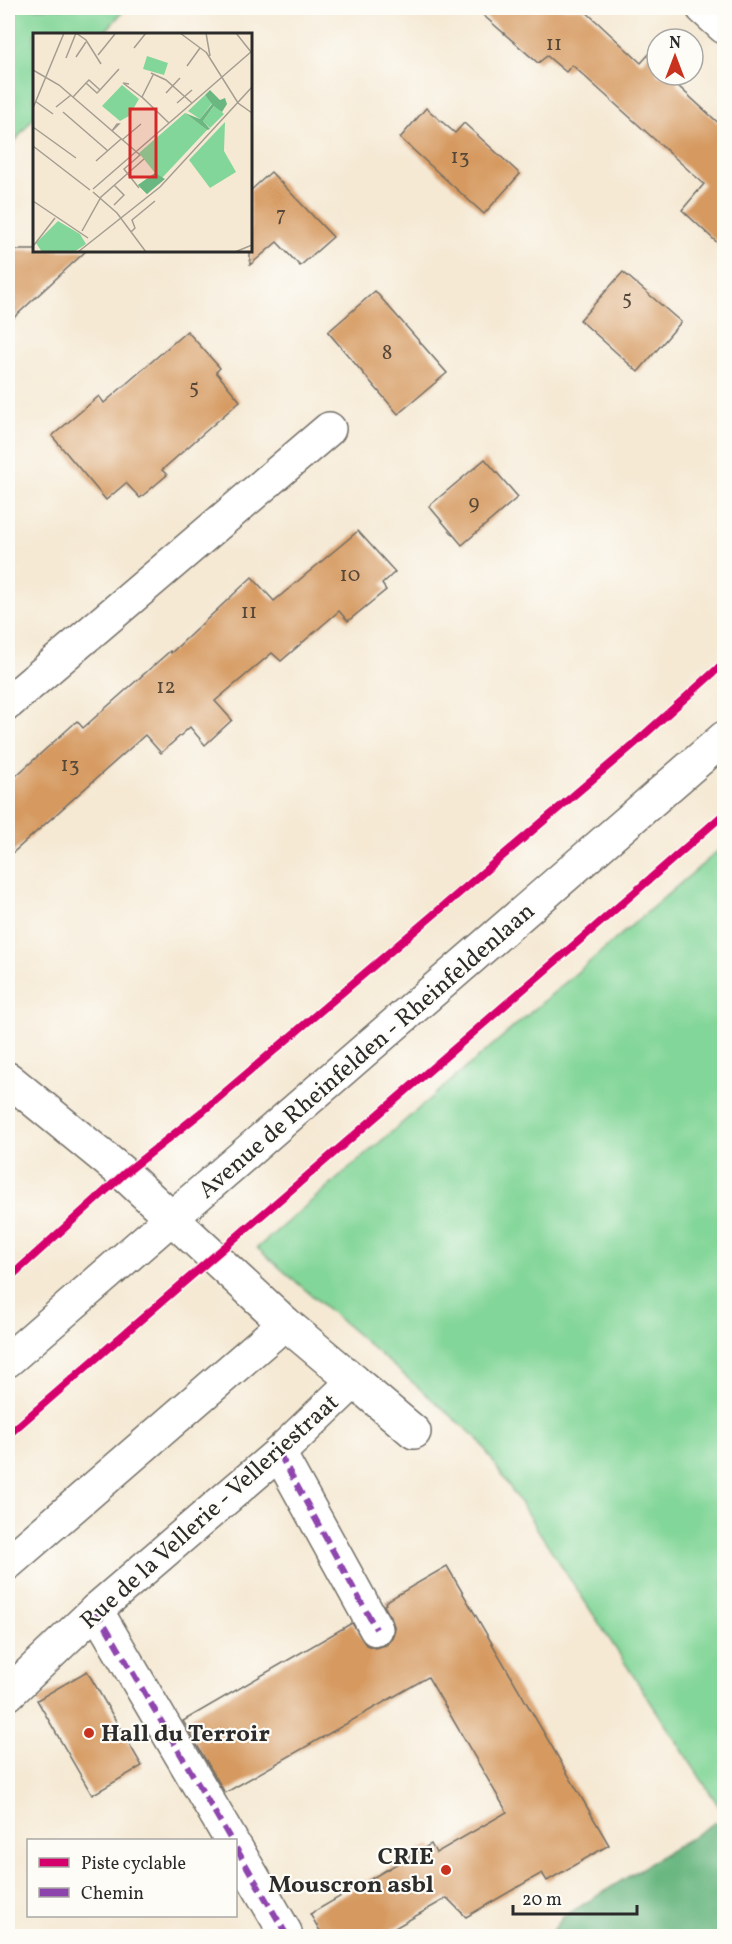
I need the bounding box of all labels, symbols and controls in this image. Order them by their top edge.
north arrow [645,27,705,87]
house number: 11 [546,30,562,59]
inset map [33,33,252,252]
text: N [669,33,681,55]
house number: 13 [451,143,469,172]
house number: 7 [276,201,286,230]
house number: 5 [622,284,632,313]
house number: 8 [382,339,392,368]
house number: 5 [189,373,199,402]
house number: 9 [469,489,480,518]
house number: 10 [340,561,360,590]
house number: 11 [241,598,257,627]
house number: 12 [156,673,176,702]
house number: 13 [61,751,79,780]
street label: Avenue de Rheinfelden - Rheinfeldenlaan [191,896,543,1207]
street label: Rue de la Vellerie - Velleriestraat [74,1387,347,1638]
place label: Hall du Terroir [101,1718,270,1752]
marker: Hall du Terroir [82,1726,96,1740]
legend [27,1839,237,1917]
place label: CRIE Mouscron asbl [268,1841,434,1903]
text: Piste cyclable [81,1852,186,1877]
marker: CRIE Mouscron asbl [439,1863,453,1877]
scale bar [513,1878,638,1916]
text: Chemin [81,1882,144,1907]
text: 20 m [522,1888,562,1913]

